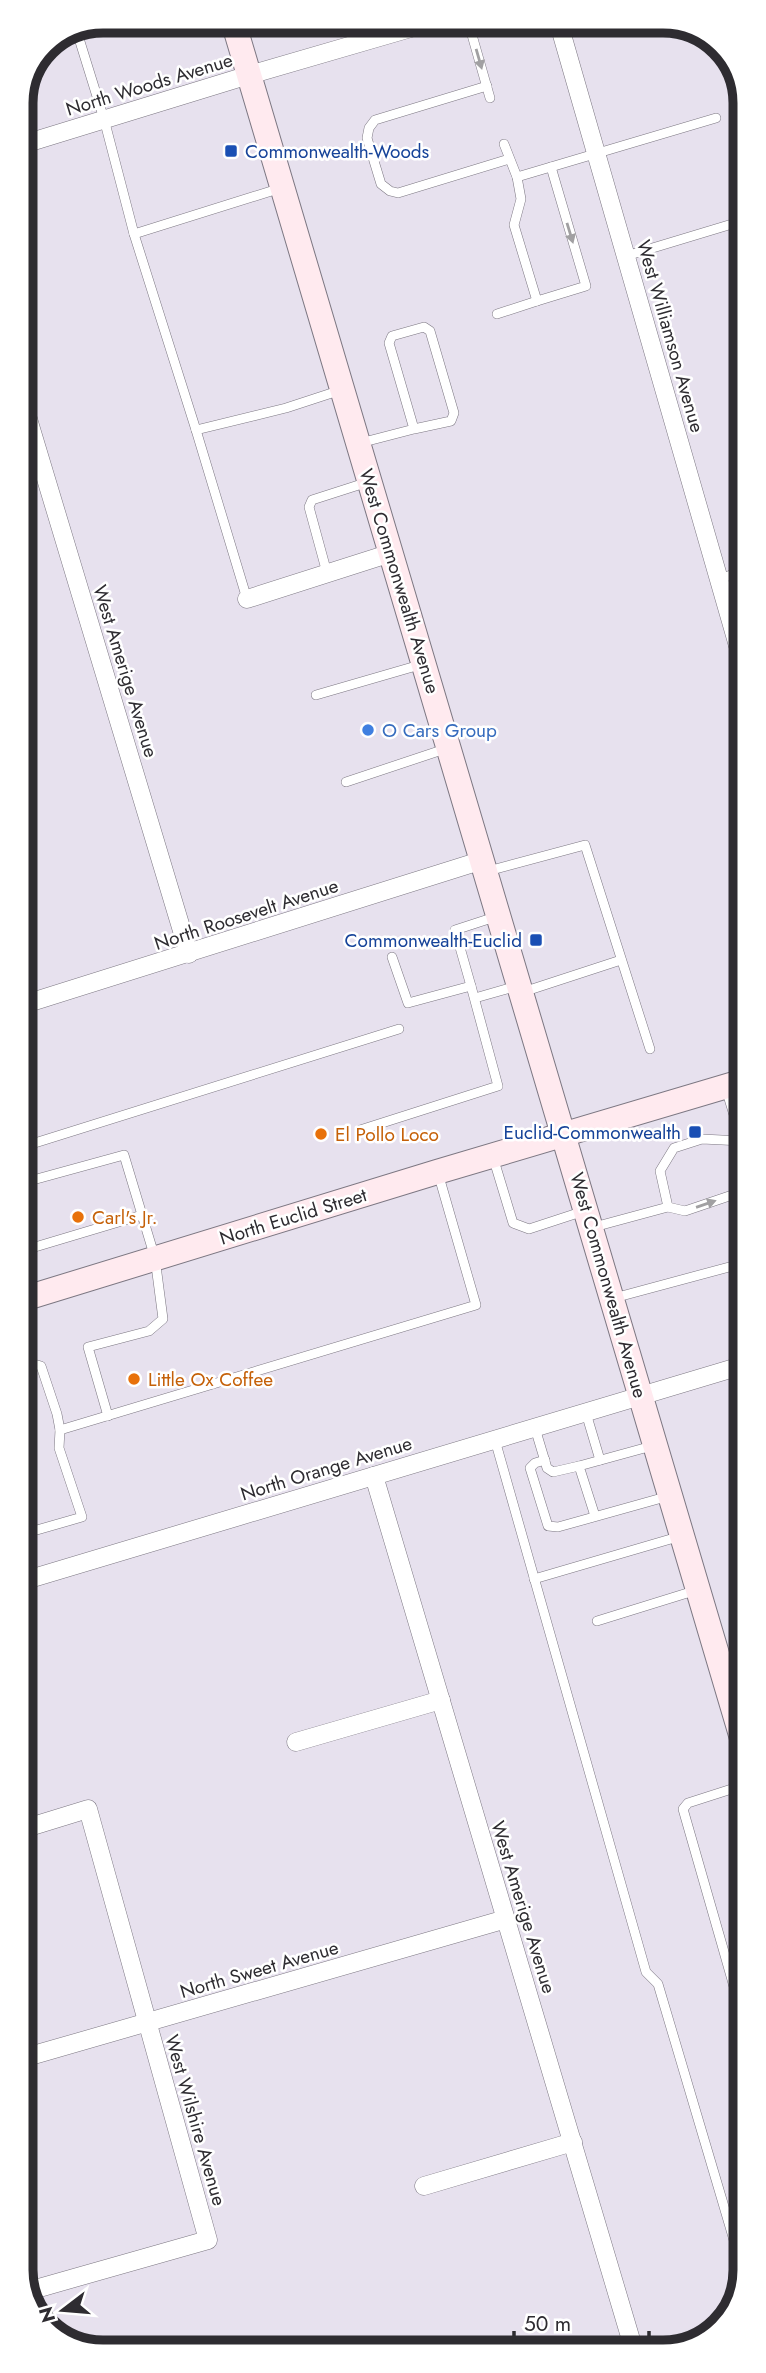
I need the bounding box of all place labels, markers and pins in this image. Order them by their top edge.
place label: Commonwealth-Woods [245,138,430,165]
marker: Commonwealth-Woods [223,143,239,159]
place label: O Cars Group [382,717,497,744]
marker: O Cars Group [360,722,376,738]
place label: Commonwealth-Euclid [345,927,522,954]
marker: Commonwealth-Euclid [528,932,544,948]
place label: Euclid-Commonwealth [504,1119,681,1146]
place label: El Pollo Loco [335,1121,439,1148]
marker: Euclid-Commonwealth [687,1124,703,1140]
marker: El Pollo Loco [313,1126,329,1142]
place label: Carl's Jr. [92,1204,158,1231]
marker: Carl's Jr. [70,1209,86,1225]
place label: Little Ox Coffee [148,1366,273,1393]
marker: Little Ox Coffee [126,1371,142,1387]

